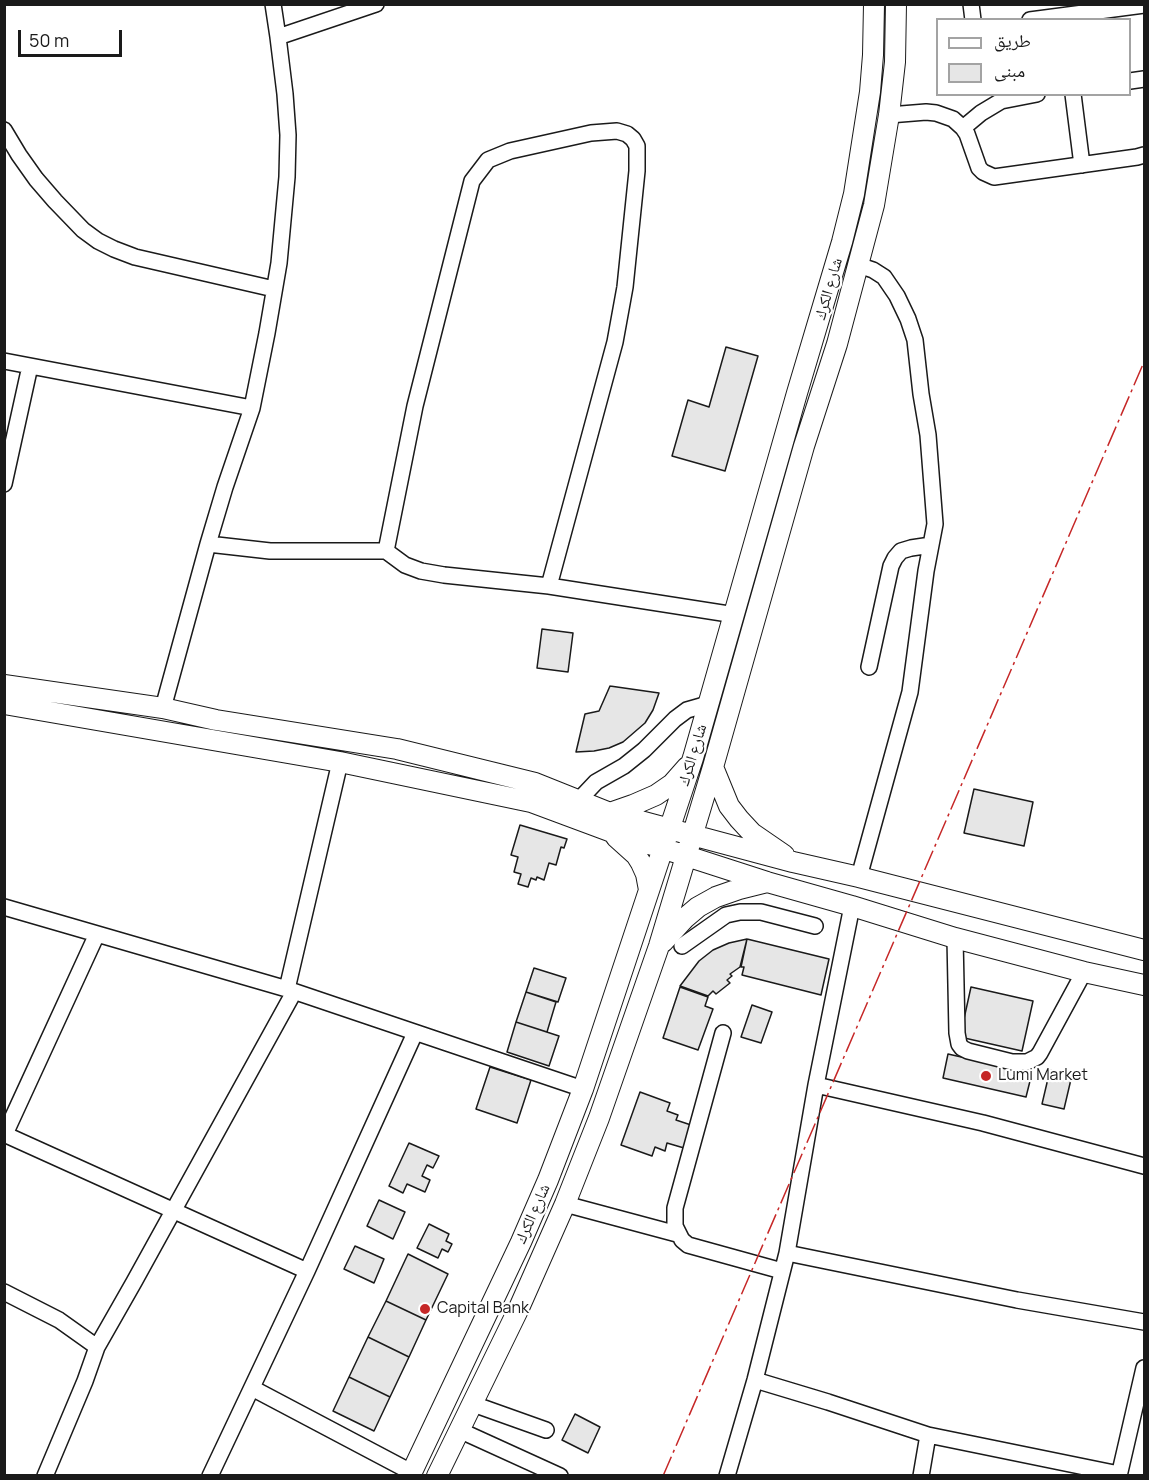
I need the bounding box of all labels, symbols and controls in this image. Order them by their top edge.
scale bar [21,18,124,56]
legend [936,18,1131,96]
text: 50 m [29,28,69,52]
text: طريق [994,28,1031,52]
text: مبنى [994,58,1025,82]
street label: شارع الكرك [811,256,847,322]
street label: شارع الكرك [675,722,711,788]
place label: Lumi Market [998,1066,1088,1086]
marker: Lumi Market [979,1069,993,1083]
street label: شارع الكرك [511,1181,555,1247]
place label: Capital Bank [437,1299,529,1319]
marker: Capital Bank [418,1302,432,1316]

